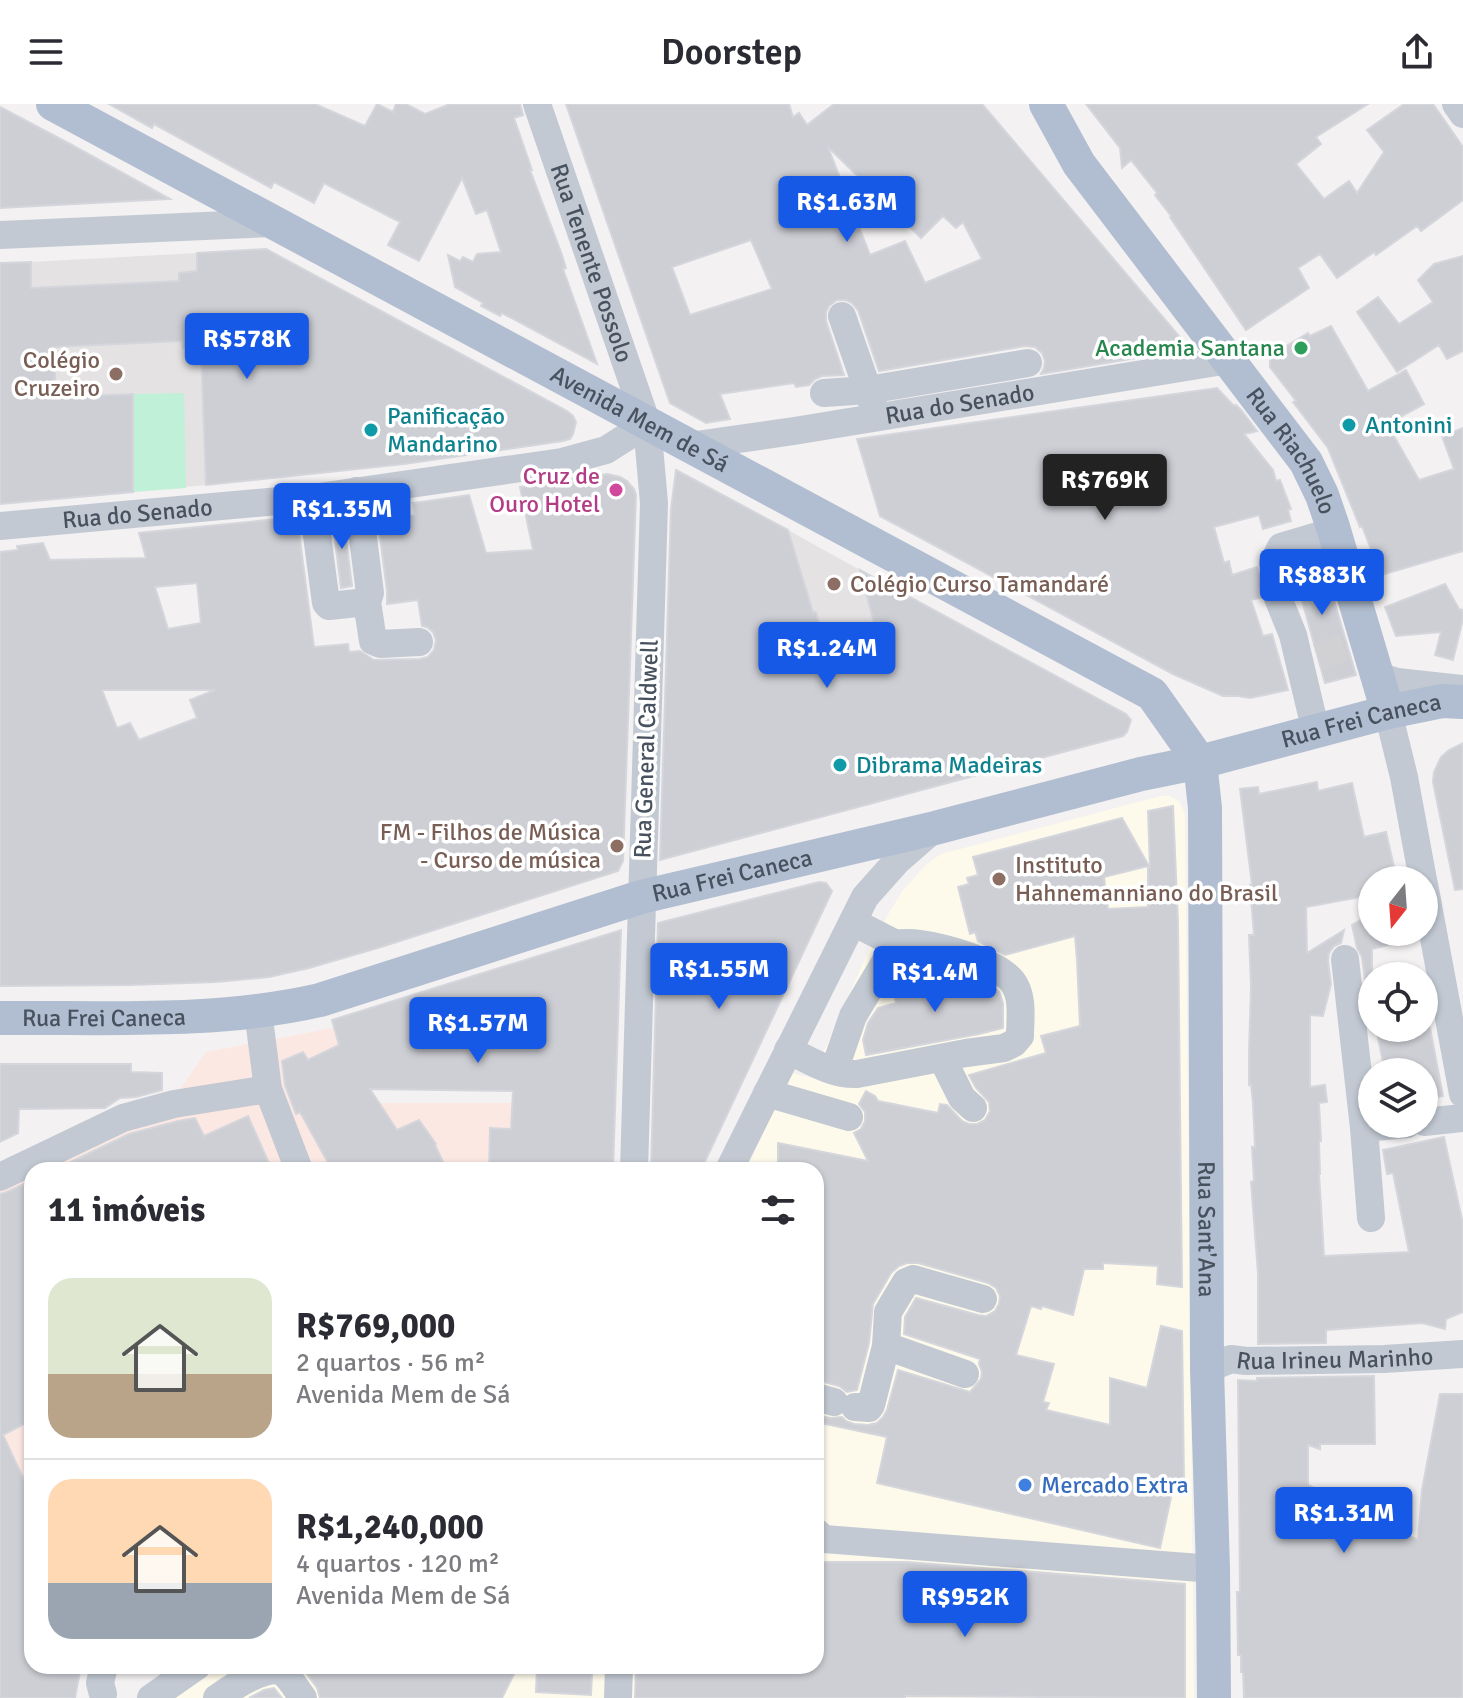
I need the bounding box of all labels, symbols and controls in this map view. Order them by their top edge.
icon: menu [24,30,68,74]
text: Doorstep [661,30,802,75]
icon: share [1395,30,1439,74]
street label: Rua Tenente Possolo [544,160,640,366]
pin: R$1.63M [773,176,921,244]
text: R$1.63M [796,186,898,218]
pin: R$578K [182,313,312,381]
text: R$578K [203,323,291,355]
place label: Academia Santana [1095,333,1285,363]
marker: Academia Santana [1292,339,1310,357]
place label: Colégio Cruzeiro [14,345,100,403]
street label: Avenida Mem de Sá [545,359,734,479]
marker: Colégio Cruzeiro [107,365,125,383]
street label: Rua do Senado [883,377,1037,431]
street label: Rua Riachuelo [1239,381,1342,518]
place label: Panificação Mandarino [387,401,505,459]
place label: Antonini [1365,410,1453,440]
marker: Antonini [1340,416,1358,434]
marker: Panificação Mandarino [362,421,380,439]
pin: R$769K [1040,454,1170,522]
place label: Cruz de Ouro Hotel [489,461,600,519]
text: R$769K [1061,464,1149,496]
marker: Cruz de Ouro Hotel [607,481,625,499]
pin: R$1.35M [268,483,416,551]
street label: Rua do Senado [61,492,214,535]
text: R$1.35M [291,493,393,525]
pin: R$883K [1257,549,1387,617]
text: R$883K [1278,559,1366,591]
place label: Colégio Curso Tamandaré [850,569,1109,599]
marker: Colégio Curso Tamandaré [825,575,843,593]
pin: R$1.24M [753,622,901,690]
text: R$1.24M [776,632,878,664]
street label: Rua General Caldwell [627,639,665,859]
street label: Rua Frei Caneca [1278,687,1444,755]
place label: Dibrama Madeiras [856,750,1042,780]
marker: Dibrama Madeiras [831,756,849,774]
place label: FM - Filhos de Música - Curso de música [380,817,601,875]
marker: FM - Filhos de Música - Curso de música [608,837,626,855]
street label: Rua Frei Caneca [649,842,815,909]
place label: Instituto Hahnemanniano do Brasil [1015,850,1278,908]
north arrow [1358,866,1438,946]
map controls [1358,866,1438,1138]
marker: Instituto Hahnemanniano do Brasil [990,870,1008,888]
pin: R$1.55M [645,943,793,1011]
pin: R$1.4M [870,946,1000,1014]
text: R$1.55M [668,953,770,985]
text: R$1.4M [891,956,979,988]
button: locate [1358,962,1438,1042]
pin: R$1.57M [404,997,552,1065]
street label: Rua Frei Caneca [22,1002,186,1033]
text: R$1.57M [427,1007,529,1039]
button: layers [1358,1058,1438,1138]
street label: Rua Sant'Ana [1191,1161,1222,1297]
icon: filters [756,1188,800,1232]
text: 11 imóveis [48,1189,205,1231]
text: R$769,000 [296,1305,455,1347]
icon: home [112,1310,208,1406]
street label: Rua Irineu Marinho [1235,1341,1434,1376]
text: 2 quartos · 56 m² [296,1347,486,1379]
text: Avenida Mem de Sá [296,1379,510,1411]
place label: Mercado Extra [1041,1470,1189,1500]
marker: Mercado Extra [1016,1476,1034,1494]
pin: R$1.31M [1270,1487,1418,1555]
text: R$1.31M [1293,1497,1395,1529]
text: R$1,240,000 [296,1506,484,1548]
icon: home [112,1511,208,1607]
text: 4 quartos · 120 m² [296,1548,500,1580]
pin: R$952K [900,1571,1030,1639]
text: Avenida Mem de Sá [296,1580,510,1612]
text: R$952K [921,1581,1009,1613]

